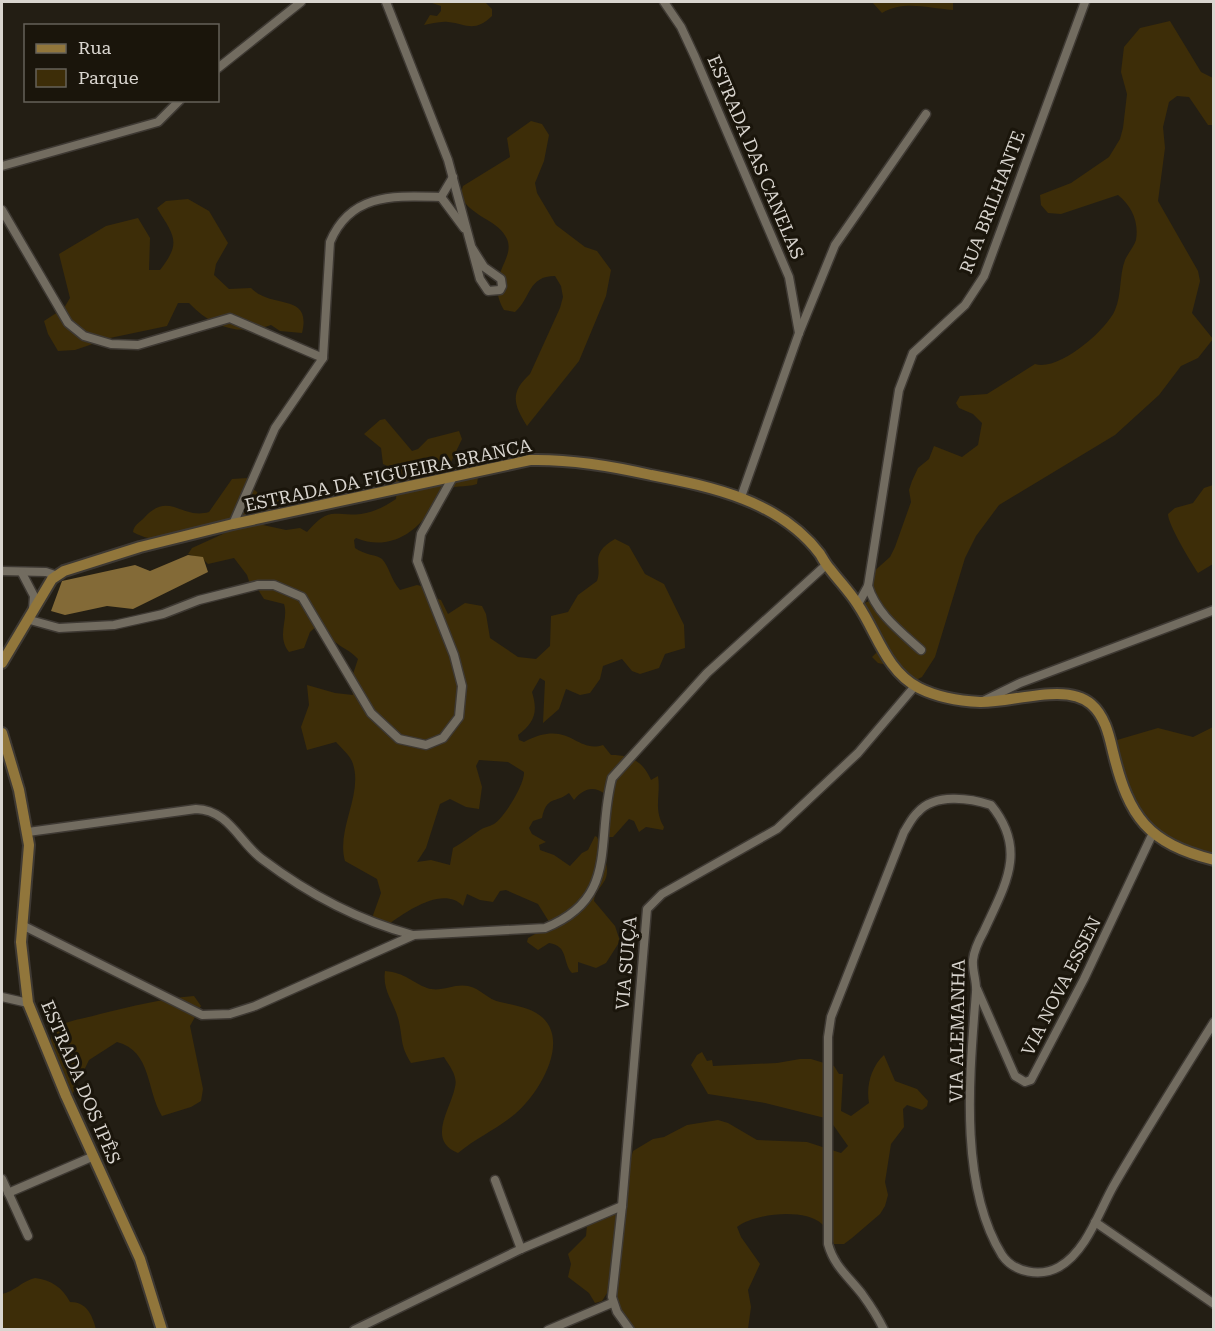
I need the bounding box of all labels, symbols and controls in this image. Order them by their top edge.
legend [24,24,219,102]
text: Rua [78,37,111,58]
street label: ESTRADA DAS CANELAS [703,52,809,262]
text: Parque [78,67,139,88]
street label: RUA BRILHANTE [955,128,1029,276]
street label: ESTRADA DA FIGUEIRA BRANCA [243,434,534,516]
street label: VIA NOVA ESSEN [1017,913,1105,1059]
street label: VIA SUIÇA [611,915,641,1011]
street label: VIA ALEMANHA [945,959,969,1103]
street label: ESTRADA DOS IPÊS [37,997,125,1167]

